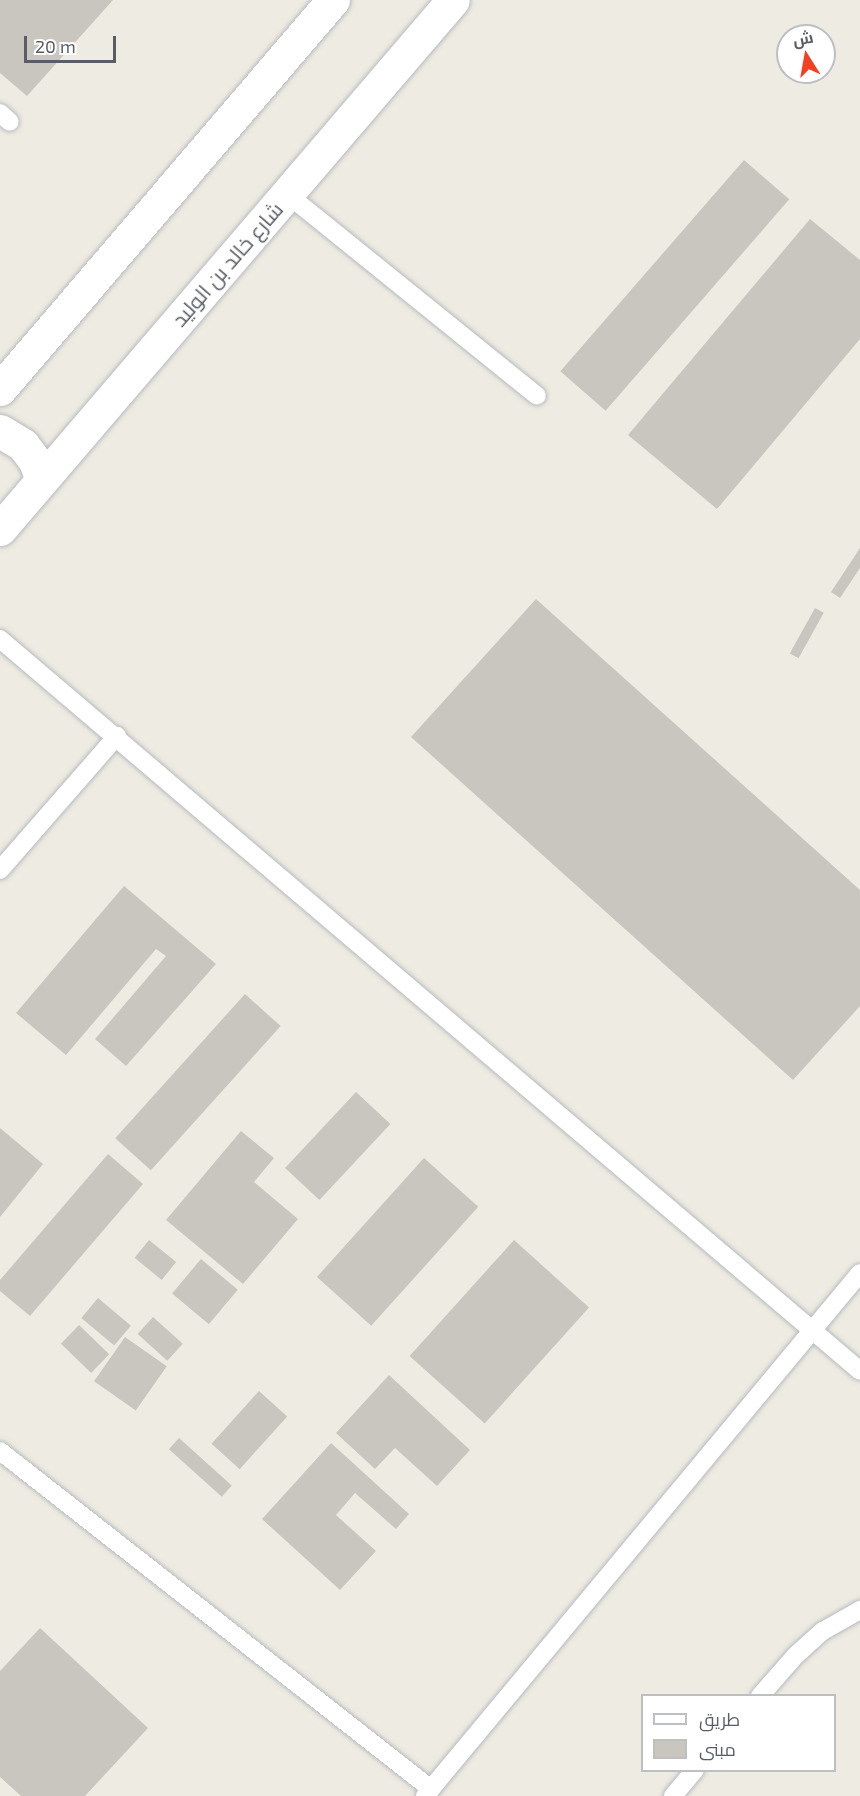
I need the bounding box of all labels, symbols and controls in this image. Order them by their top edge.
scale bar [27,24,118,62]
north arrow [776,24,836,84]
text: ش [791,27,815,49]
text: 20 m [35,35,76,57]
street label: شارع خالد بن الوليد [166,197,288,331]
legend [641,1694,836,1772]
text: طريق [699,1708,740,1730]
text: مبنى [699,1738,736,1760]

